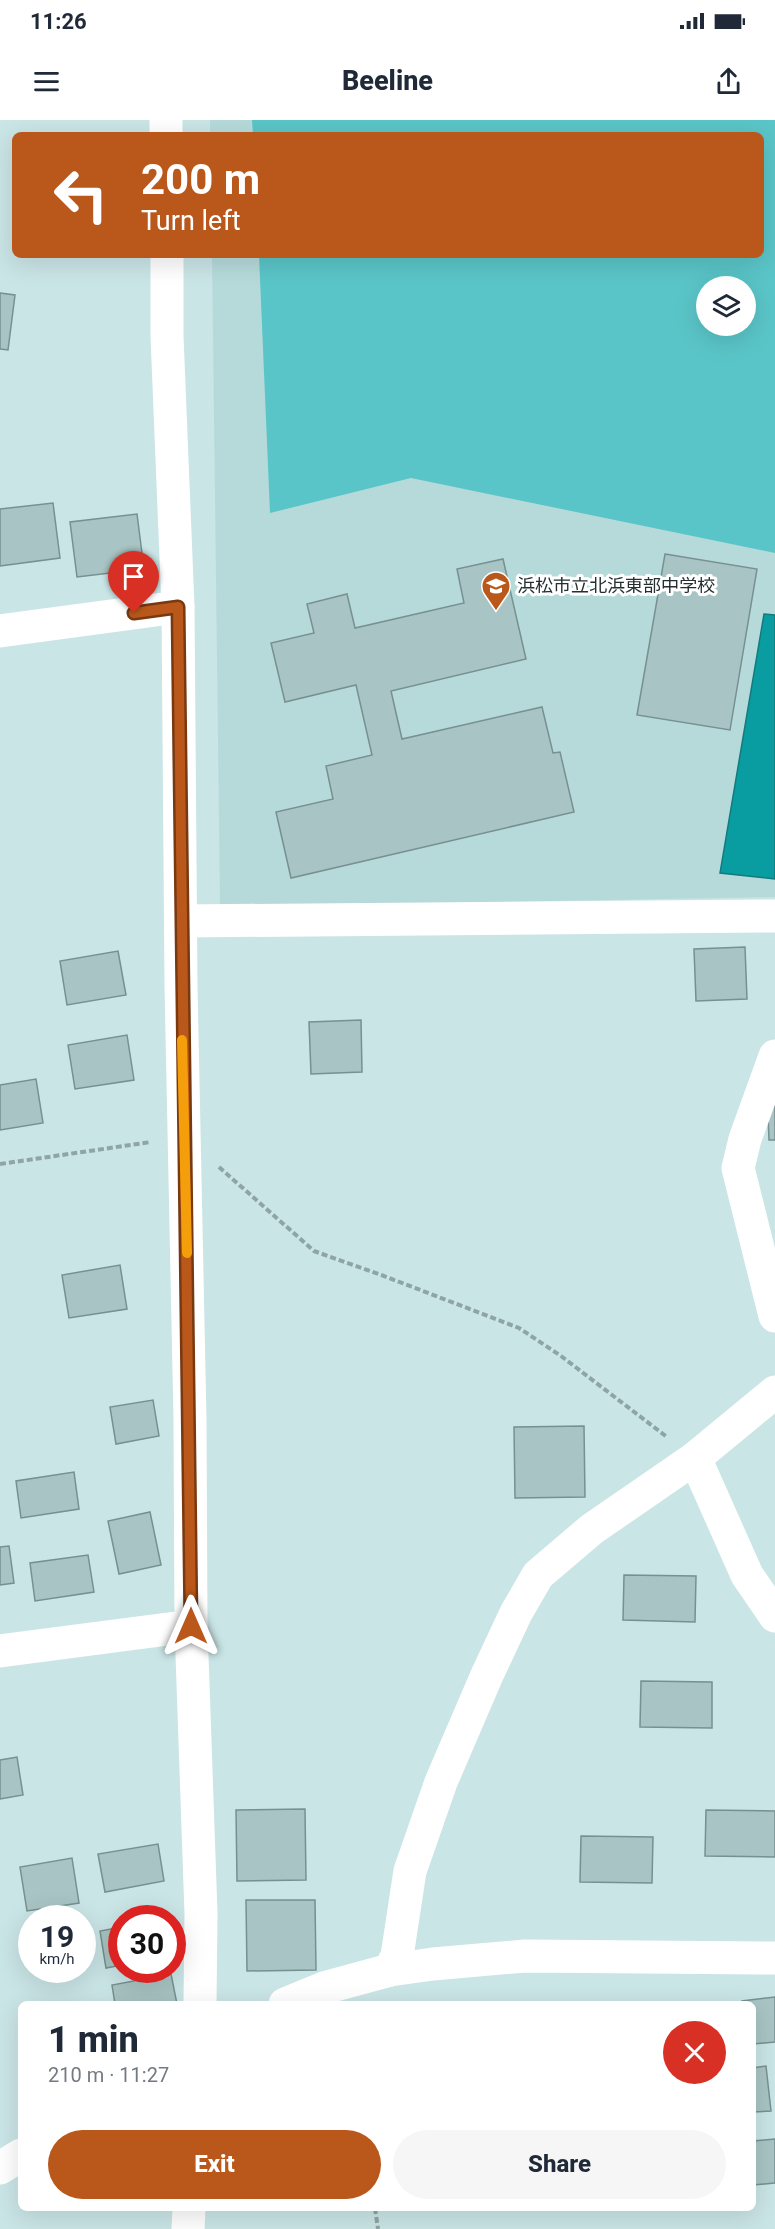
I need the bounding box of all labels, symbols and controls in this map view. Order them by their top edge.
text: 11:26 [30,9,87,34]
icon: menu [30,65,63,98]
text: Beeline [342,65,433,97]
icon: share [712,65,745,98]
text: 200 m [141,155,260,204]
icon: left [42,156,120,234]
text: Turn left [141,205,241,237]
map controls [696,276,756,336]
button: layers [696,276,756,336]
pin [108,551,159,613]
icon: arrive [117,560,150,593]
school or university icon: 浜松市立北浜東部中学校 [480,570,512,612]
place label: 浜松市立北浜東部中学校 [517,575,715,596]
position arrow [159,1594,223,1658]
speed limit sign: 30 [108,1905,186,1983]
text: 19 [40,1919,74,1954]
text: km/h [39,1950,75,1968]
text: 1 min [48,2019,139,2061]
button: close [663,2021,726,2084]
text: 210 m · 11:27 [48,2063,169,2087]
button: Exit [48,2130,381,2199]
button: Share [393,2130,726,2199]

